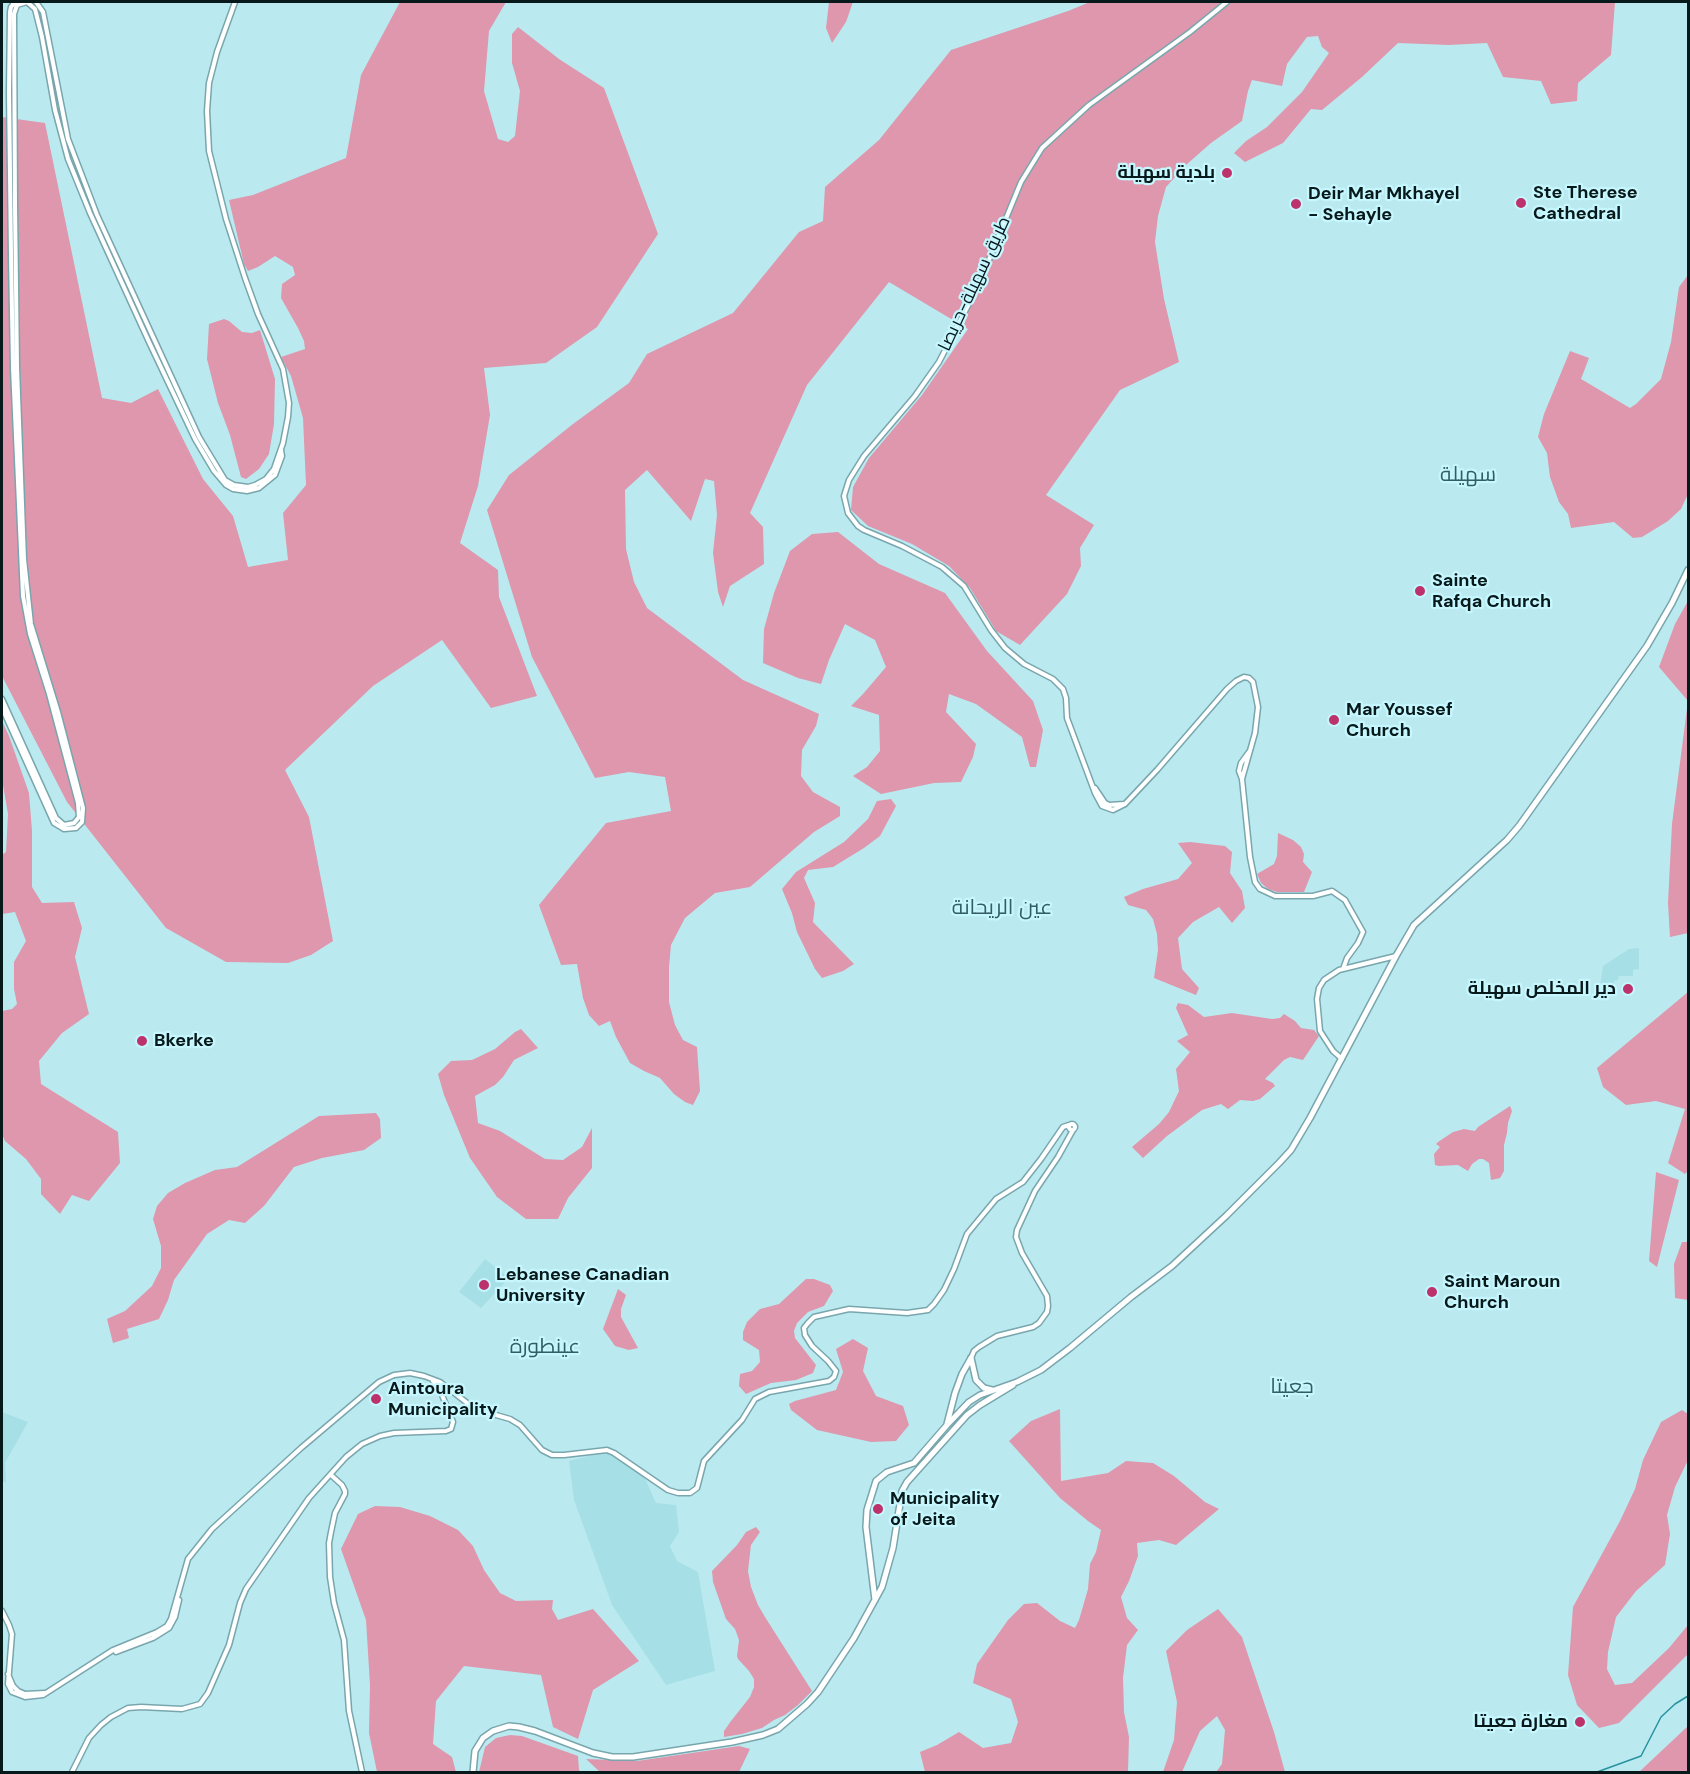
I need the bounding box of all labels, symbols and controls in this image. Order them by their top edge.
place label: بلدية سهيلة [1117,162,1215,184]
marker: بلدية سهيلة [1220,166,1234,180]
place label: Ste Therese Cathedral [1533,182,1638,224]
place label: Deir Mar Mkhayel - Sehayle [1308,183,1460,226]
marker: Ste Therese Cathedral [1514,196,1528,210]
marker: Deir Mar Mkhayel - Sehayle [1289,197,1303,211]
street label: طريق سهيلة-حريصا [934,213,1016,355]
district label: سهيلة [1440,462,1496,488]
place label: Sainte Rafqa Church [1432,570,1551,612]
marker: Sainte Rafqa Church [1413,584,1427,598]
place label: Mar Youssef Church [1346,699,1453,742]
marker: Mar Youssef Church [1327,713,1341,727]
district label: عين الريحانة [952,895,1052,921]
place label: دير المخلص سهيلة [1468,978,1616,1000]
marker: دير المخلص سهيلة [1621,982,1635,996]
place label: Bkerke [154,1030,214,1052]
marker: Bkerke [135,1034,149,1048]
place label: Lebanese Canadian University [496,1264,669,1306]
place label: Saint Maroun Church [1444,1271,1560,1314]
marker: Lebanese Canadian University [477,1278,491,1292]
marker: Saint Maroun Church [1425,1285,1439,1299]
district label: عينطورة [510,1334,580,1360]
district label: جعيتا [1270,1374,1314,1400]
place label: Aintoura Municipality [388,1378,498,1420]
marker: Aintoura Municipality [369,1392,383,1406]
place label: Municipality of Jeita [890,1488,1000,1530]
marker: Municipality of Jeita [871,1502,885,1516]
place label: مغارة جعيتا [1473,1711,1568,1733]
marker: مغارة جعيتا [1573,1715,1587,1729]

